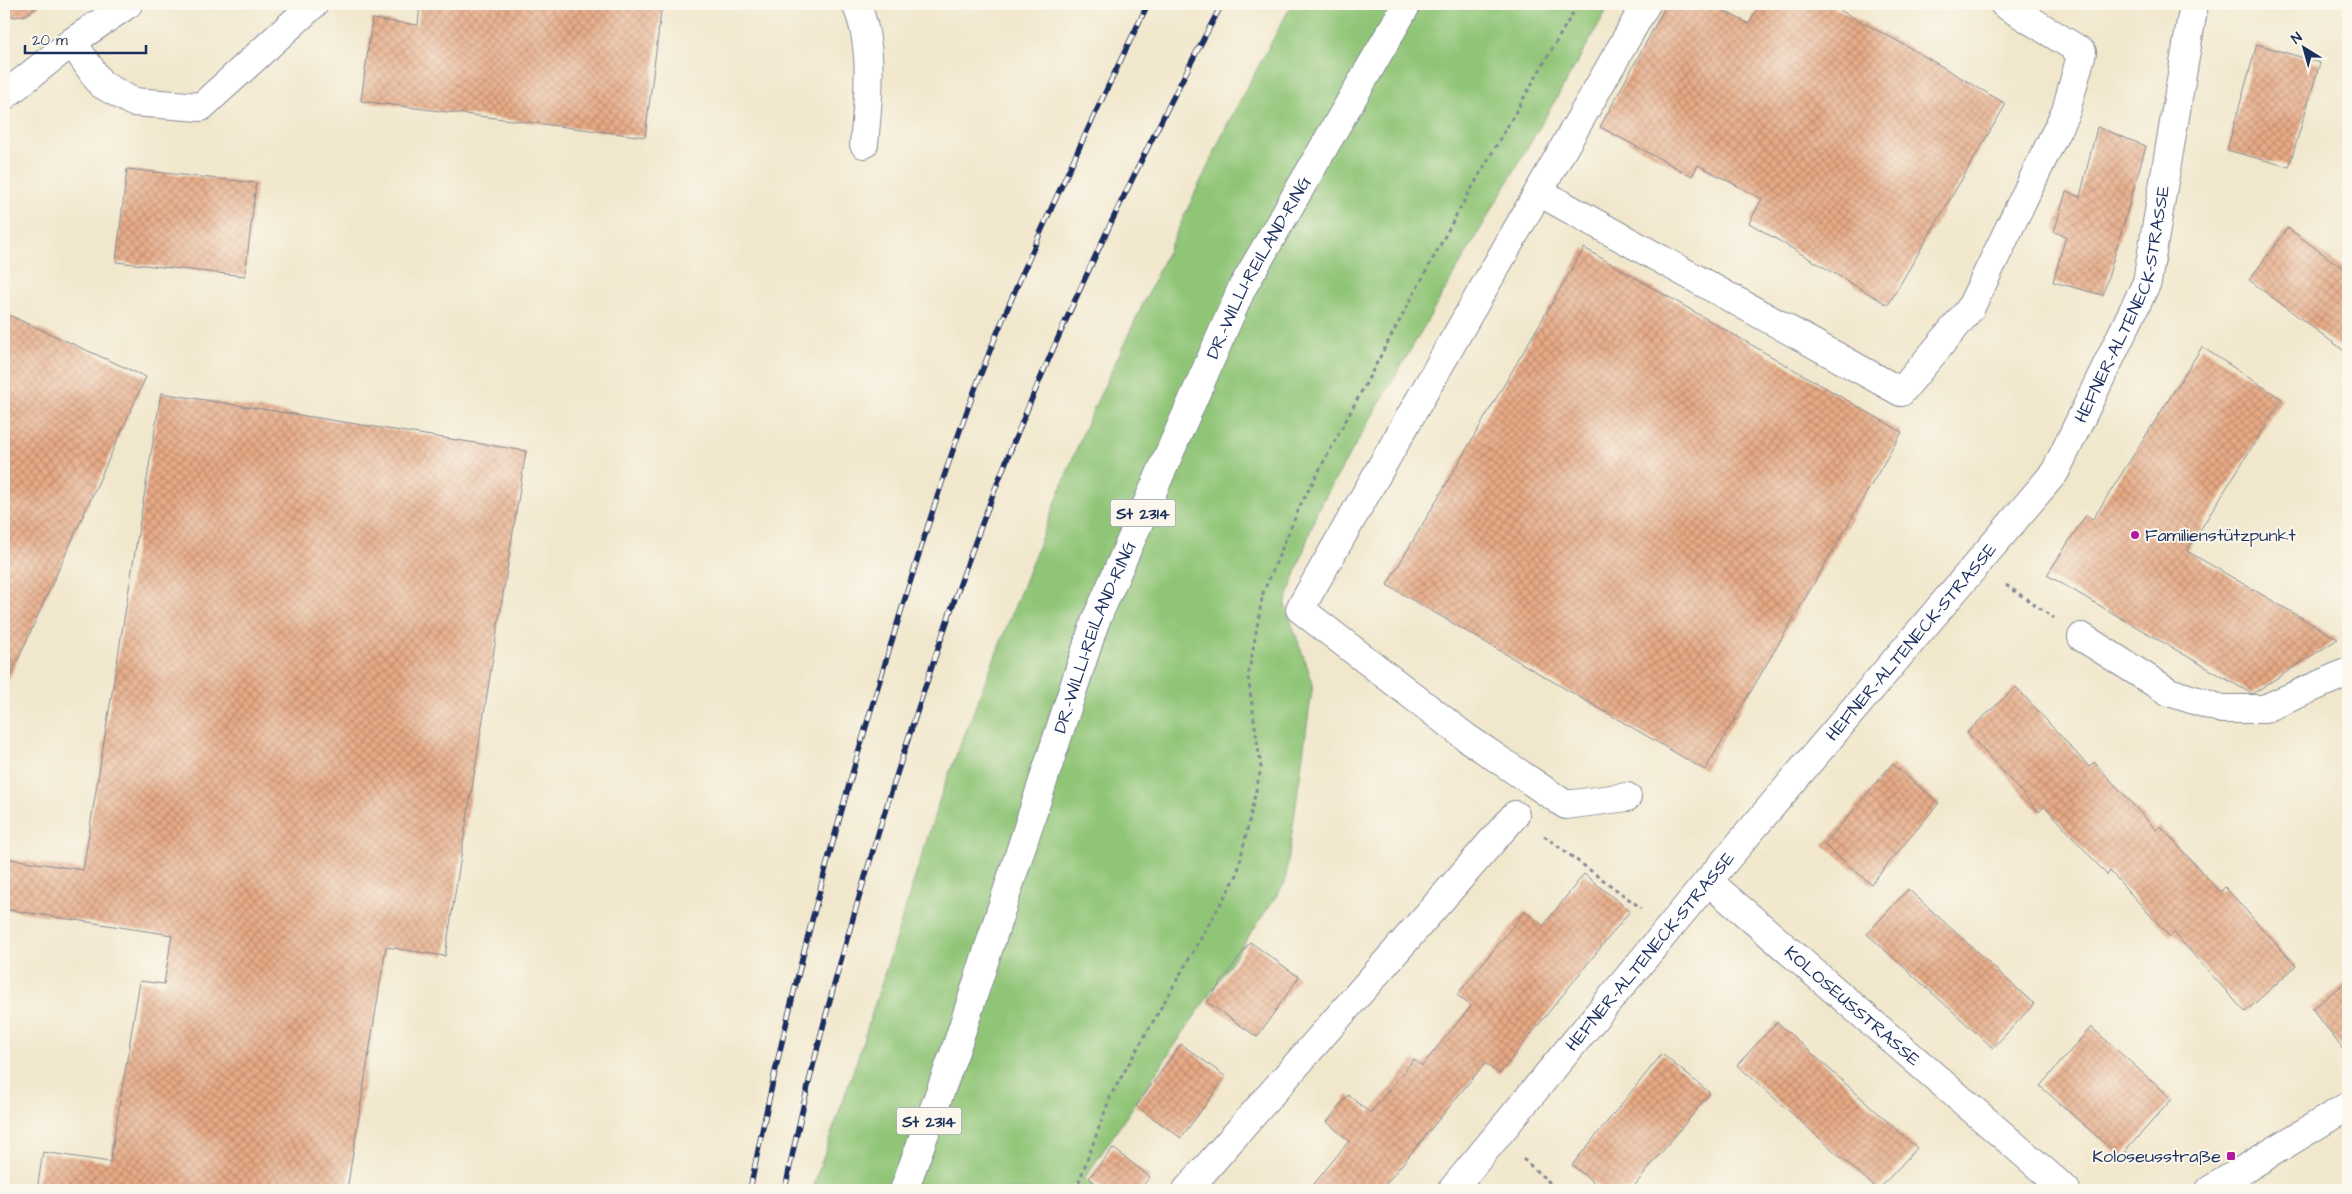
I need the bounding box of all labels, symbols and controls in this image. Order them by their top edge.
scale bar [25,22,146,54]
north arrow [2280,22,2330,72]
text: N [2287,28,2306,49]
text: 20 m [32,30,68,51]
street label: DR.-WILLI-REILAND-RING [1200,171,1318,363]
street label: HEFNER-ALTENECK-STRASSE [2069,184,2176,427]
road number: St 2314 [1110,499,1176,526]
place label: Familienstützpunkt [2145,523,2297,548]
marker: Familienstützpunkt [2129,529,2141,541]
street label: DR.-WILLI-REILAND-RING [1048,537,1142,736]
street label: HEFNER-ALTENECK-STRASSE [1820,537,2003,746]
street label: HEFNER-ALTENECK-STRASSE [1560,846,1741,1057]
street label: KOLOSEUSSTRASSE [1779,940,1926,1072]
road number: St 2314 [896,1108,962,1134]
place label: Koloseusstraße [2092,1144,2221,1169]
marker: Koloseusstraße [2225,1150,2237,1162]

